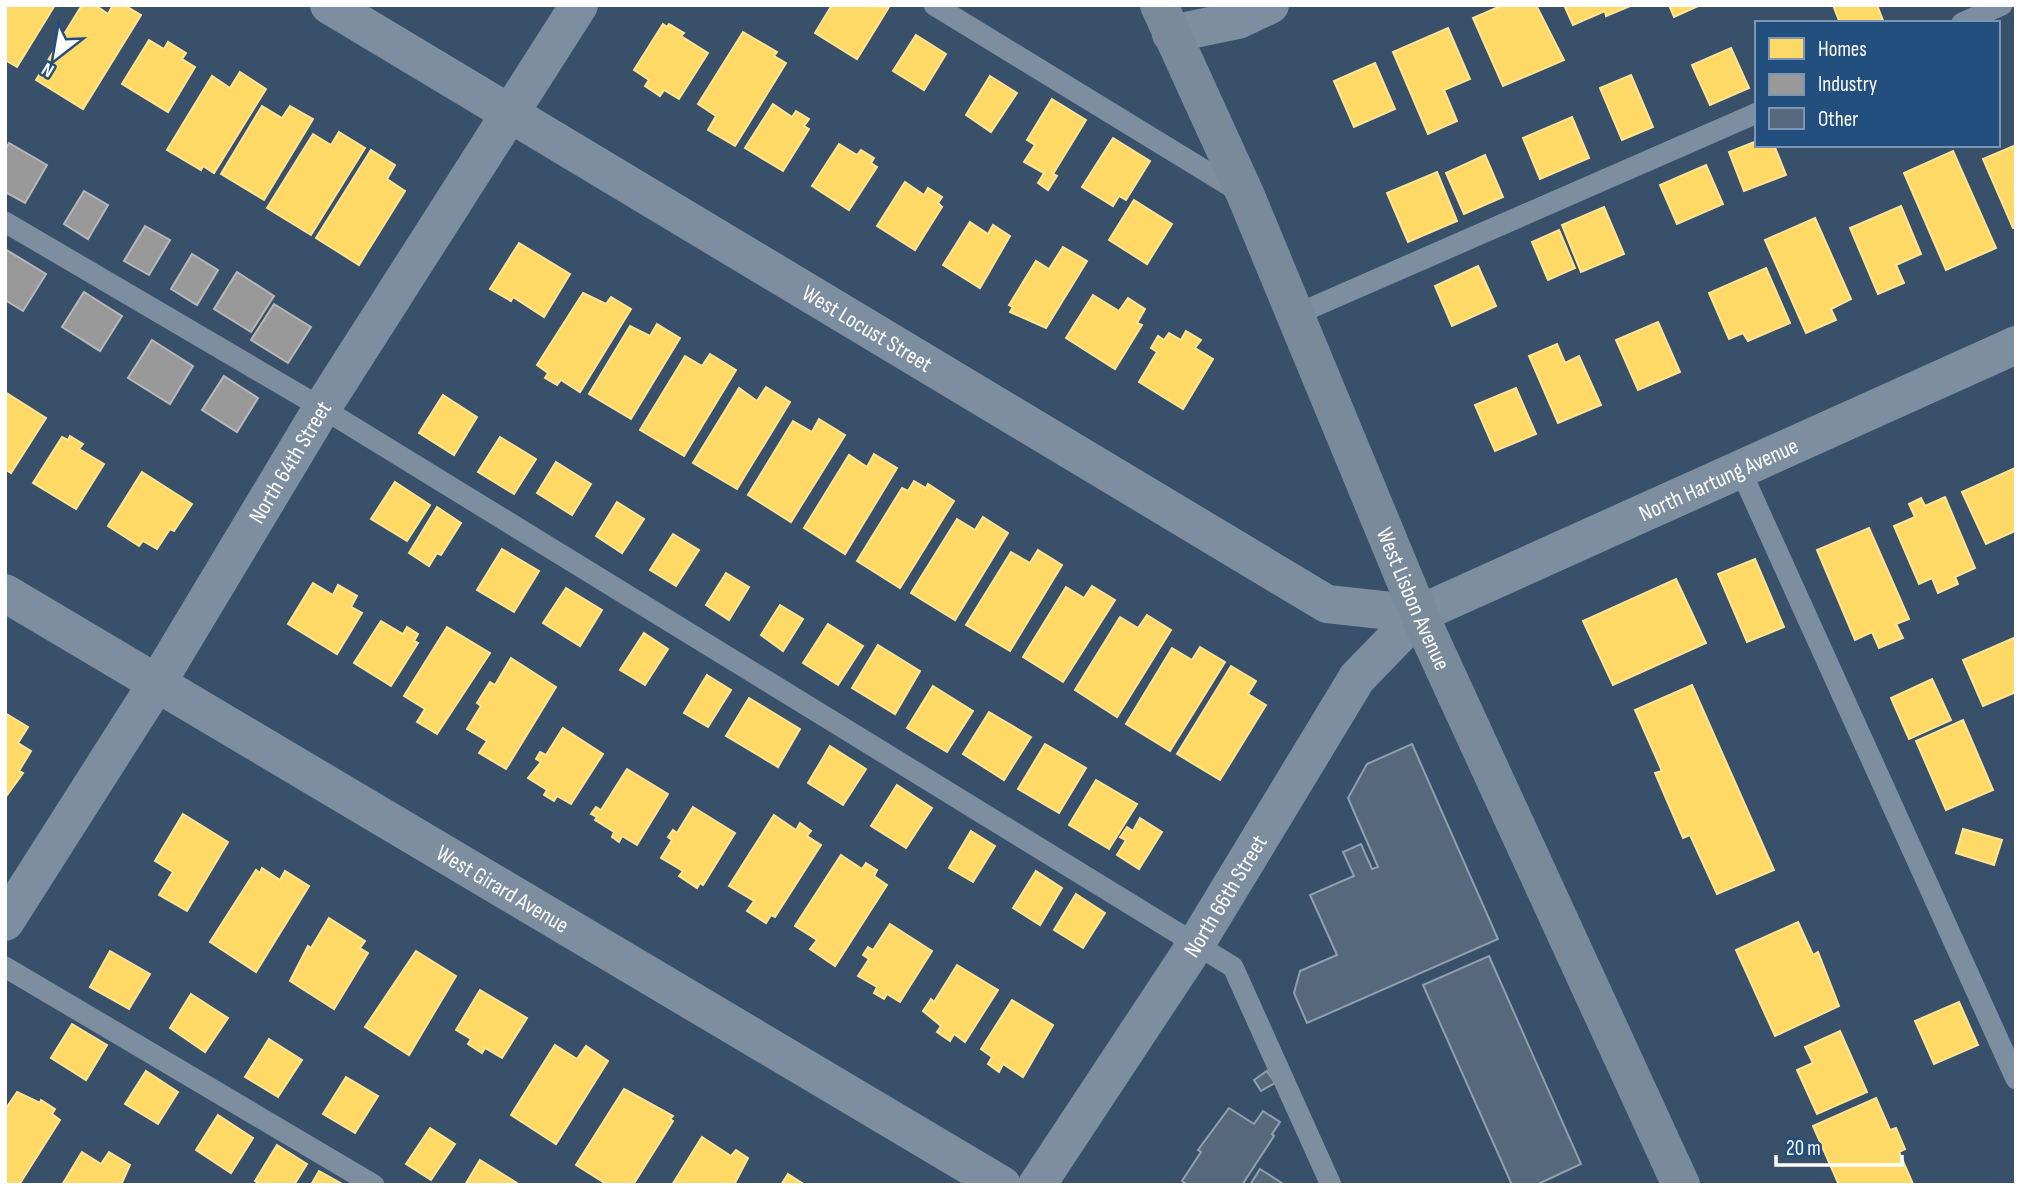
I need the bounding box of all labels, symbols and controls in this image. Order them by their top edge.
north arrow [21,21,91,91]
legend [1755,21,2000,147]
text: Homes [1818,37,1867,62]
text: N [38,57,58,82]
text: Industry [1818,72,1877,97]
text: Other [1818,107,1858,132]
street label: West Locust Street [797,279,937,379]
street label: North 64th Street [243,396,338,529]
street label: North Hartung Avenue [1635,432,1803,528]
street label: West Lisbon Avenue [1370,523,1456,675]
street label: North 66th Street [1178,830,1274,963]
street label: West Girard Avenue [431,839,574,940]
scale bar [1776,1124,1902,1168]
text: 20 m [1786,1136,1821,1161]

